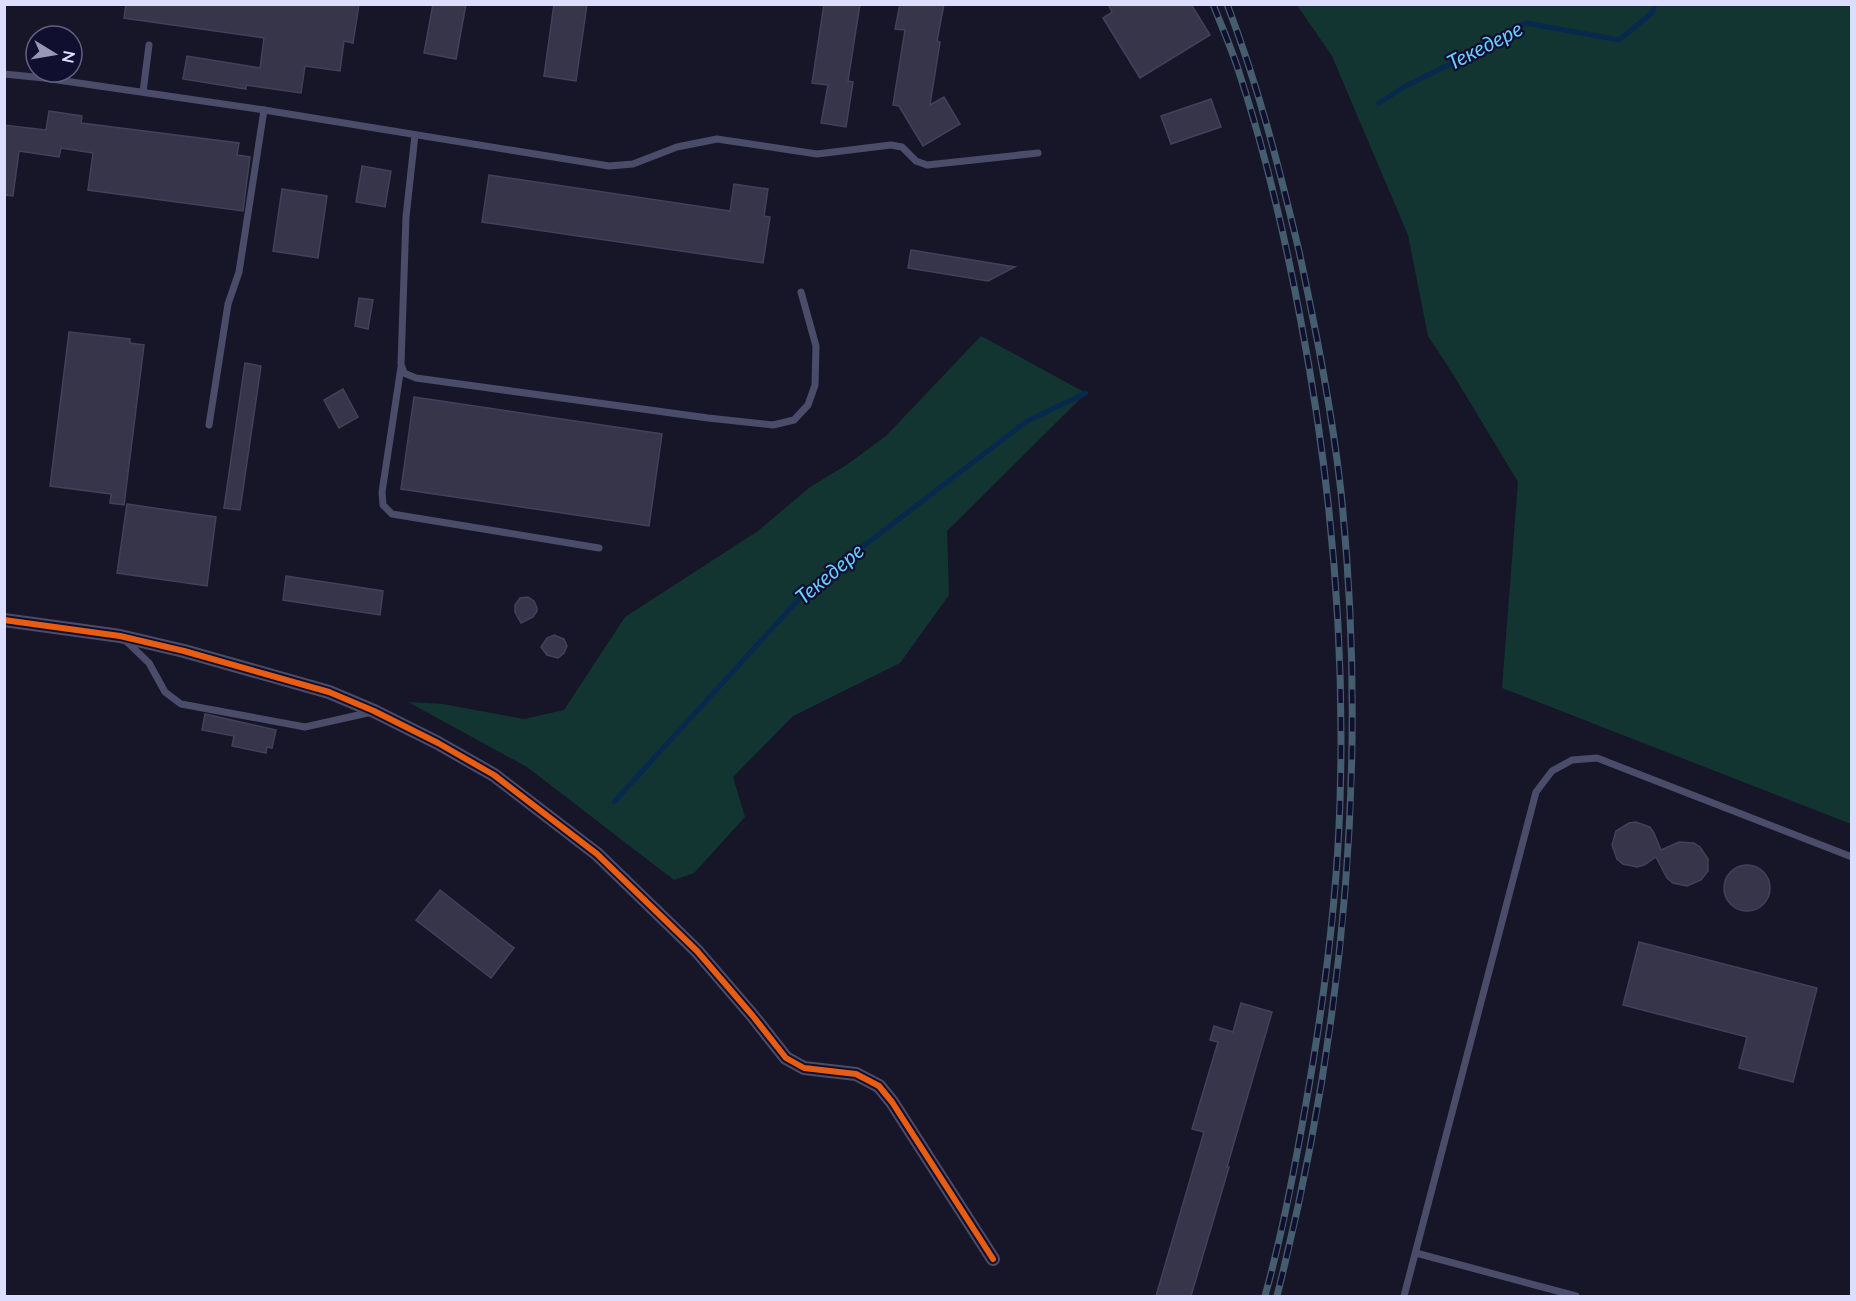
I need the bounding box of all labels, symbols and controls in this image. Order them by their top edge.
water label: Текедере [1442,15,1526,74]
north arrow [24,24,84,84]
text: N [59,49,80,65]
water label: Текедере [790,537,868,609]

